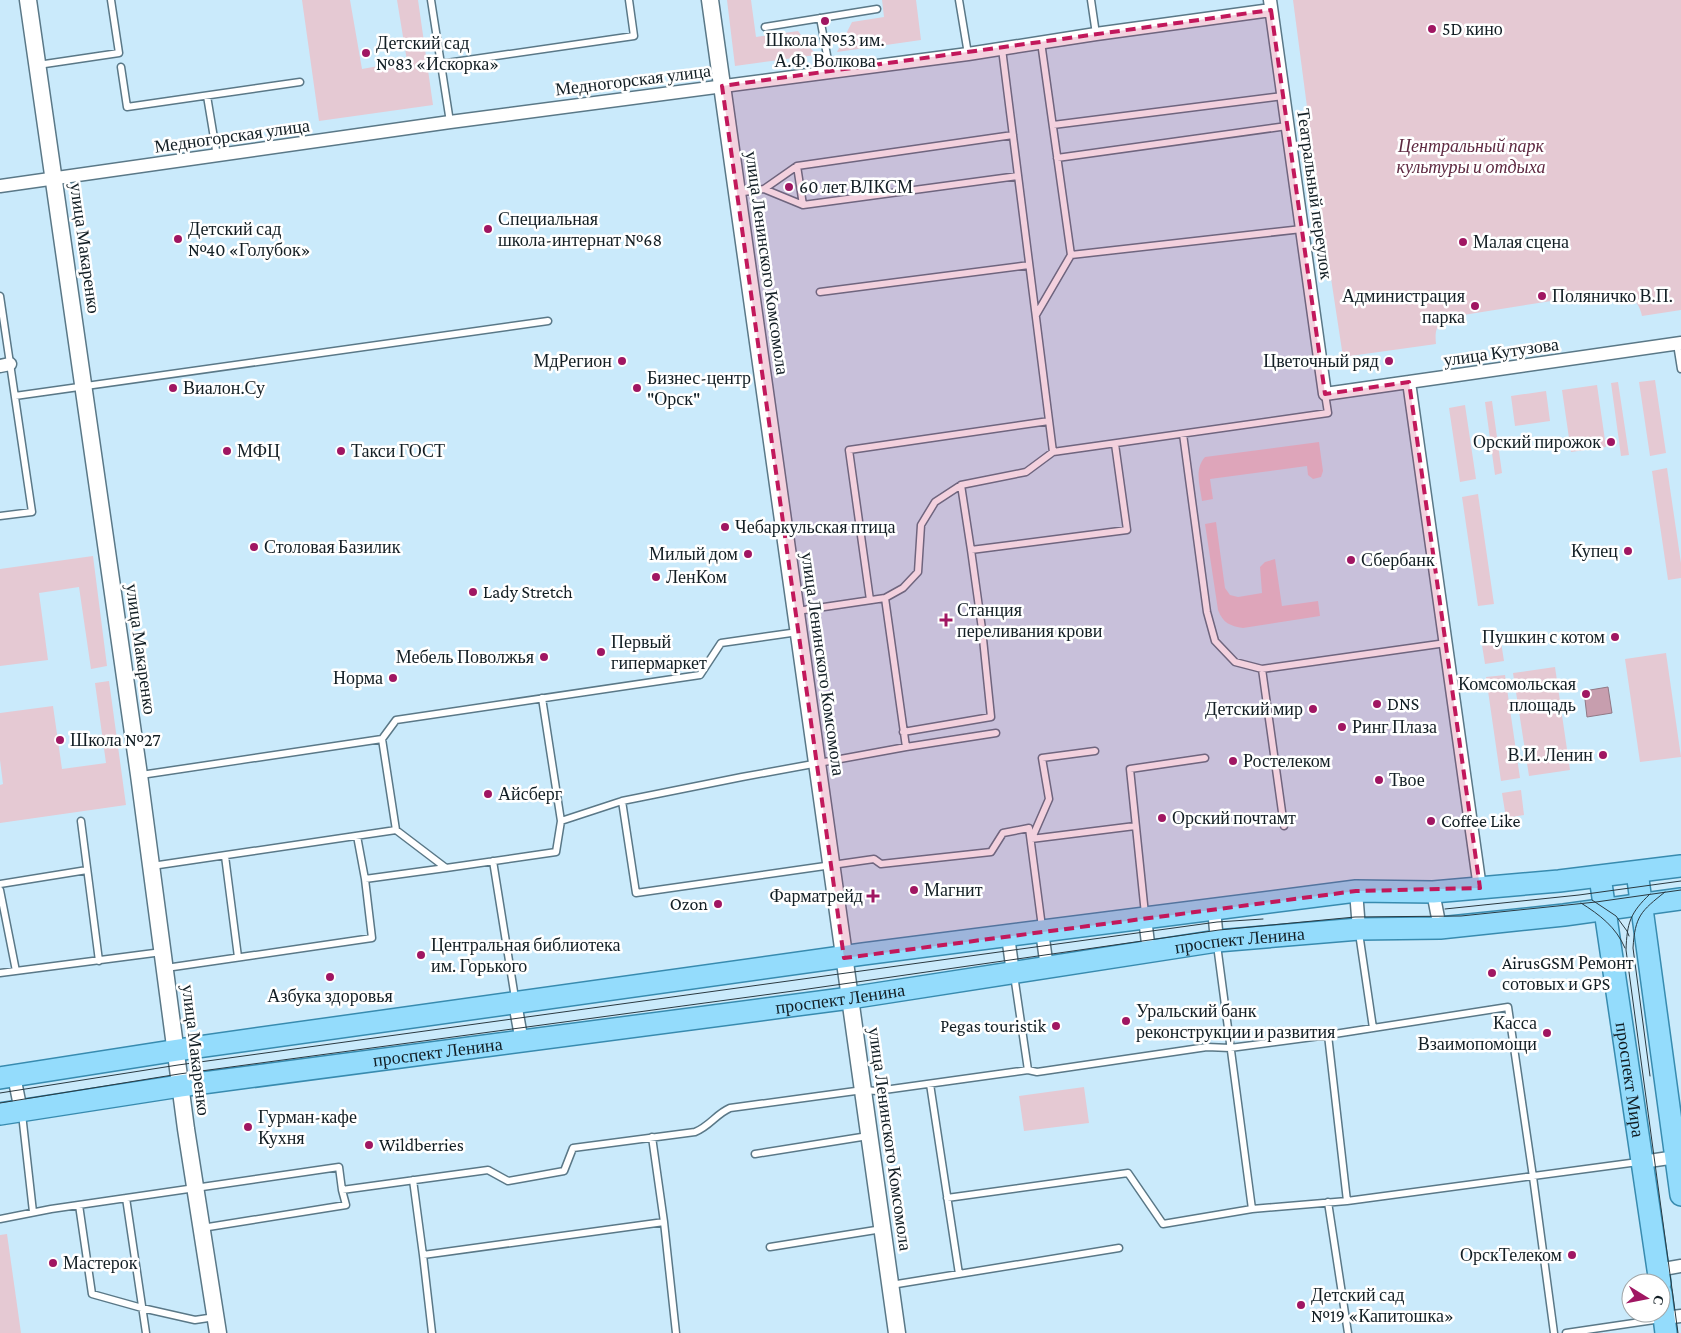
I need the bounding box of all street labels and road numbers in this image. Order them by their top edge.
street label: Медногорская улица [554,61,712,99]
street label: Театральный переулок [1293,107,1337,281]
street label: Медногорская улица [153,115,311,157]
street label: улица Ленинского Комсомола [741,150,793,376]
street label: улица Макаренко [66,181,104,315]
street label: улица Кутузова [1442,334,1560,370]
street label: улица Ленинского Комсомола [797,551,849,777]
street label: улица Макаренко [122,582,160,716]
street label: проспект Ленина [1173,924,1305,957]
street label: проспект Ленина [774,980,906,1018]
street label: улица Макаренко [178,983,214,1117]
street label: проспект Мира [1612,1021,1648,1139]
street label: улица Ленинского Комсомола [864,1026,916,1252]
street label: проспект Ленина [372,1034,504,1071]

